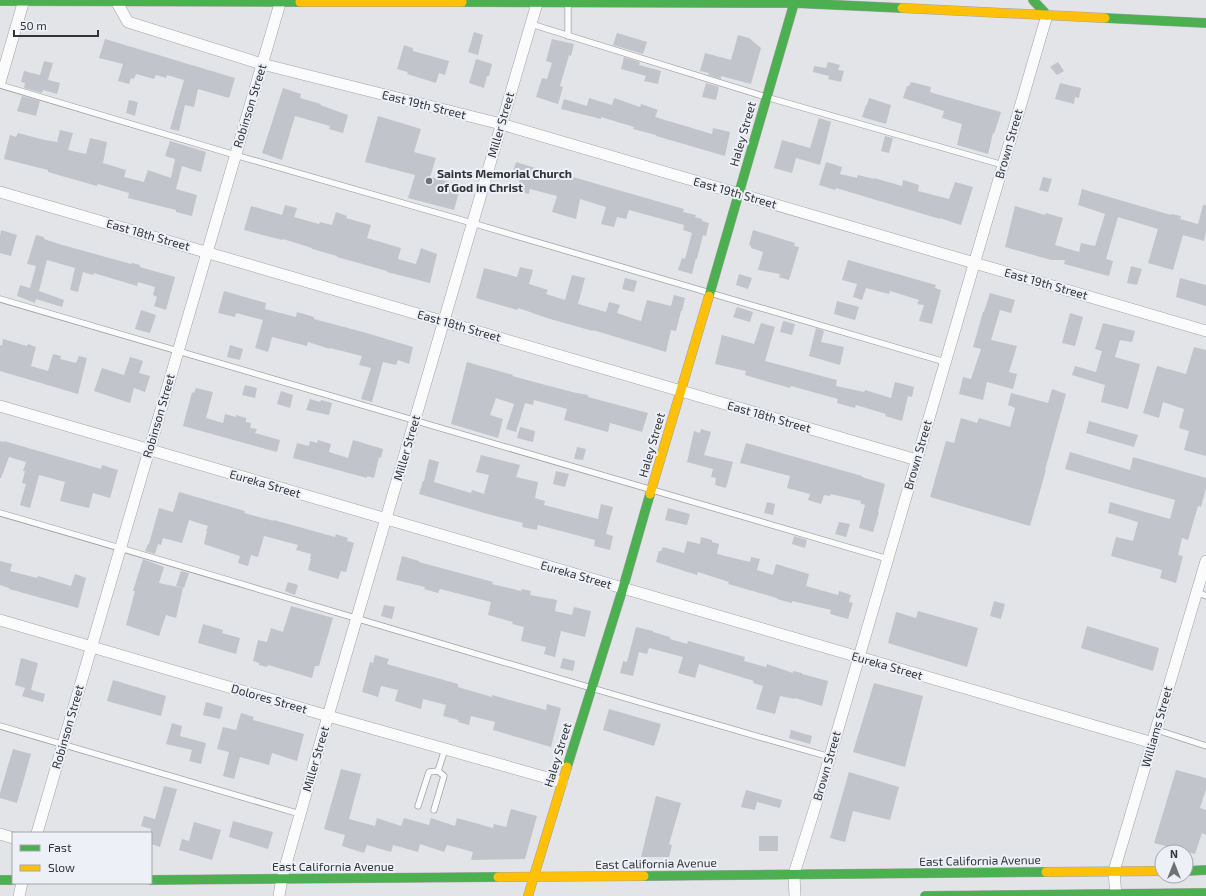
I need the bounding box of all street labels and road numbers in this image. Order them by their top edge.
street label: Robinson Street [230,62,269,149]
street label: East 19th Street [381,87,468,121]
street label: Miller Street [484,90,516,159]
street label: Haley Street [726,99,758,168]
street label: Brown Street [991,107,1025,180]
street label: East 19th Street [692,173,779,211]
street label: East 18th Street [105,215,192,253]
street label: East 19th Street [1003,264,1090,302]
street label: East 18th Street [416,306,503,344]
street label: Robinson Street [139,372,177,459]
street label: East 18th Street [726,397,813,435]
street label: Haley Street [635,410,667,479]
street label: Miller Street [390,413,422,482]
street label: Brown Street [900,418,934,491]
street label: Eureka Street [228,466,303,500]
street label: Eureka Street [539,557,614,591]
street label: Eureka Street [850,648,925,682]
street label: Dolores Street [230,681,309,716]
street label: Robinson Street [48,683,86,770]
street label: Williams Street [1138,684,1174,769]
street label: Haley Street [541,720,574,789]
street label: Miller Street [299,724,331,793]
street label: Brown Street [809,729,843,802]
street label: East California Avenue [919,852,1041,868]
street label: East California Avenue [595,855,717,871]
street label: East California Avenue [272,859,394,873]

